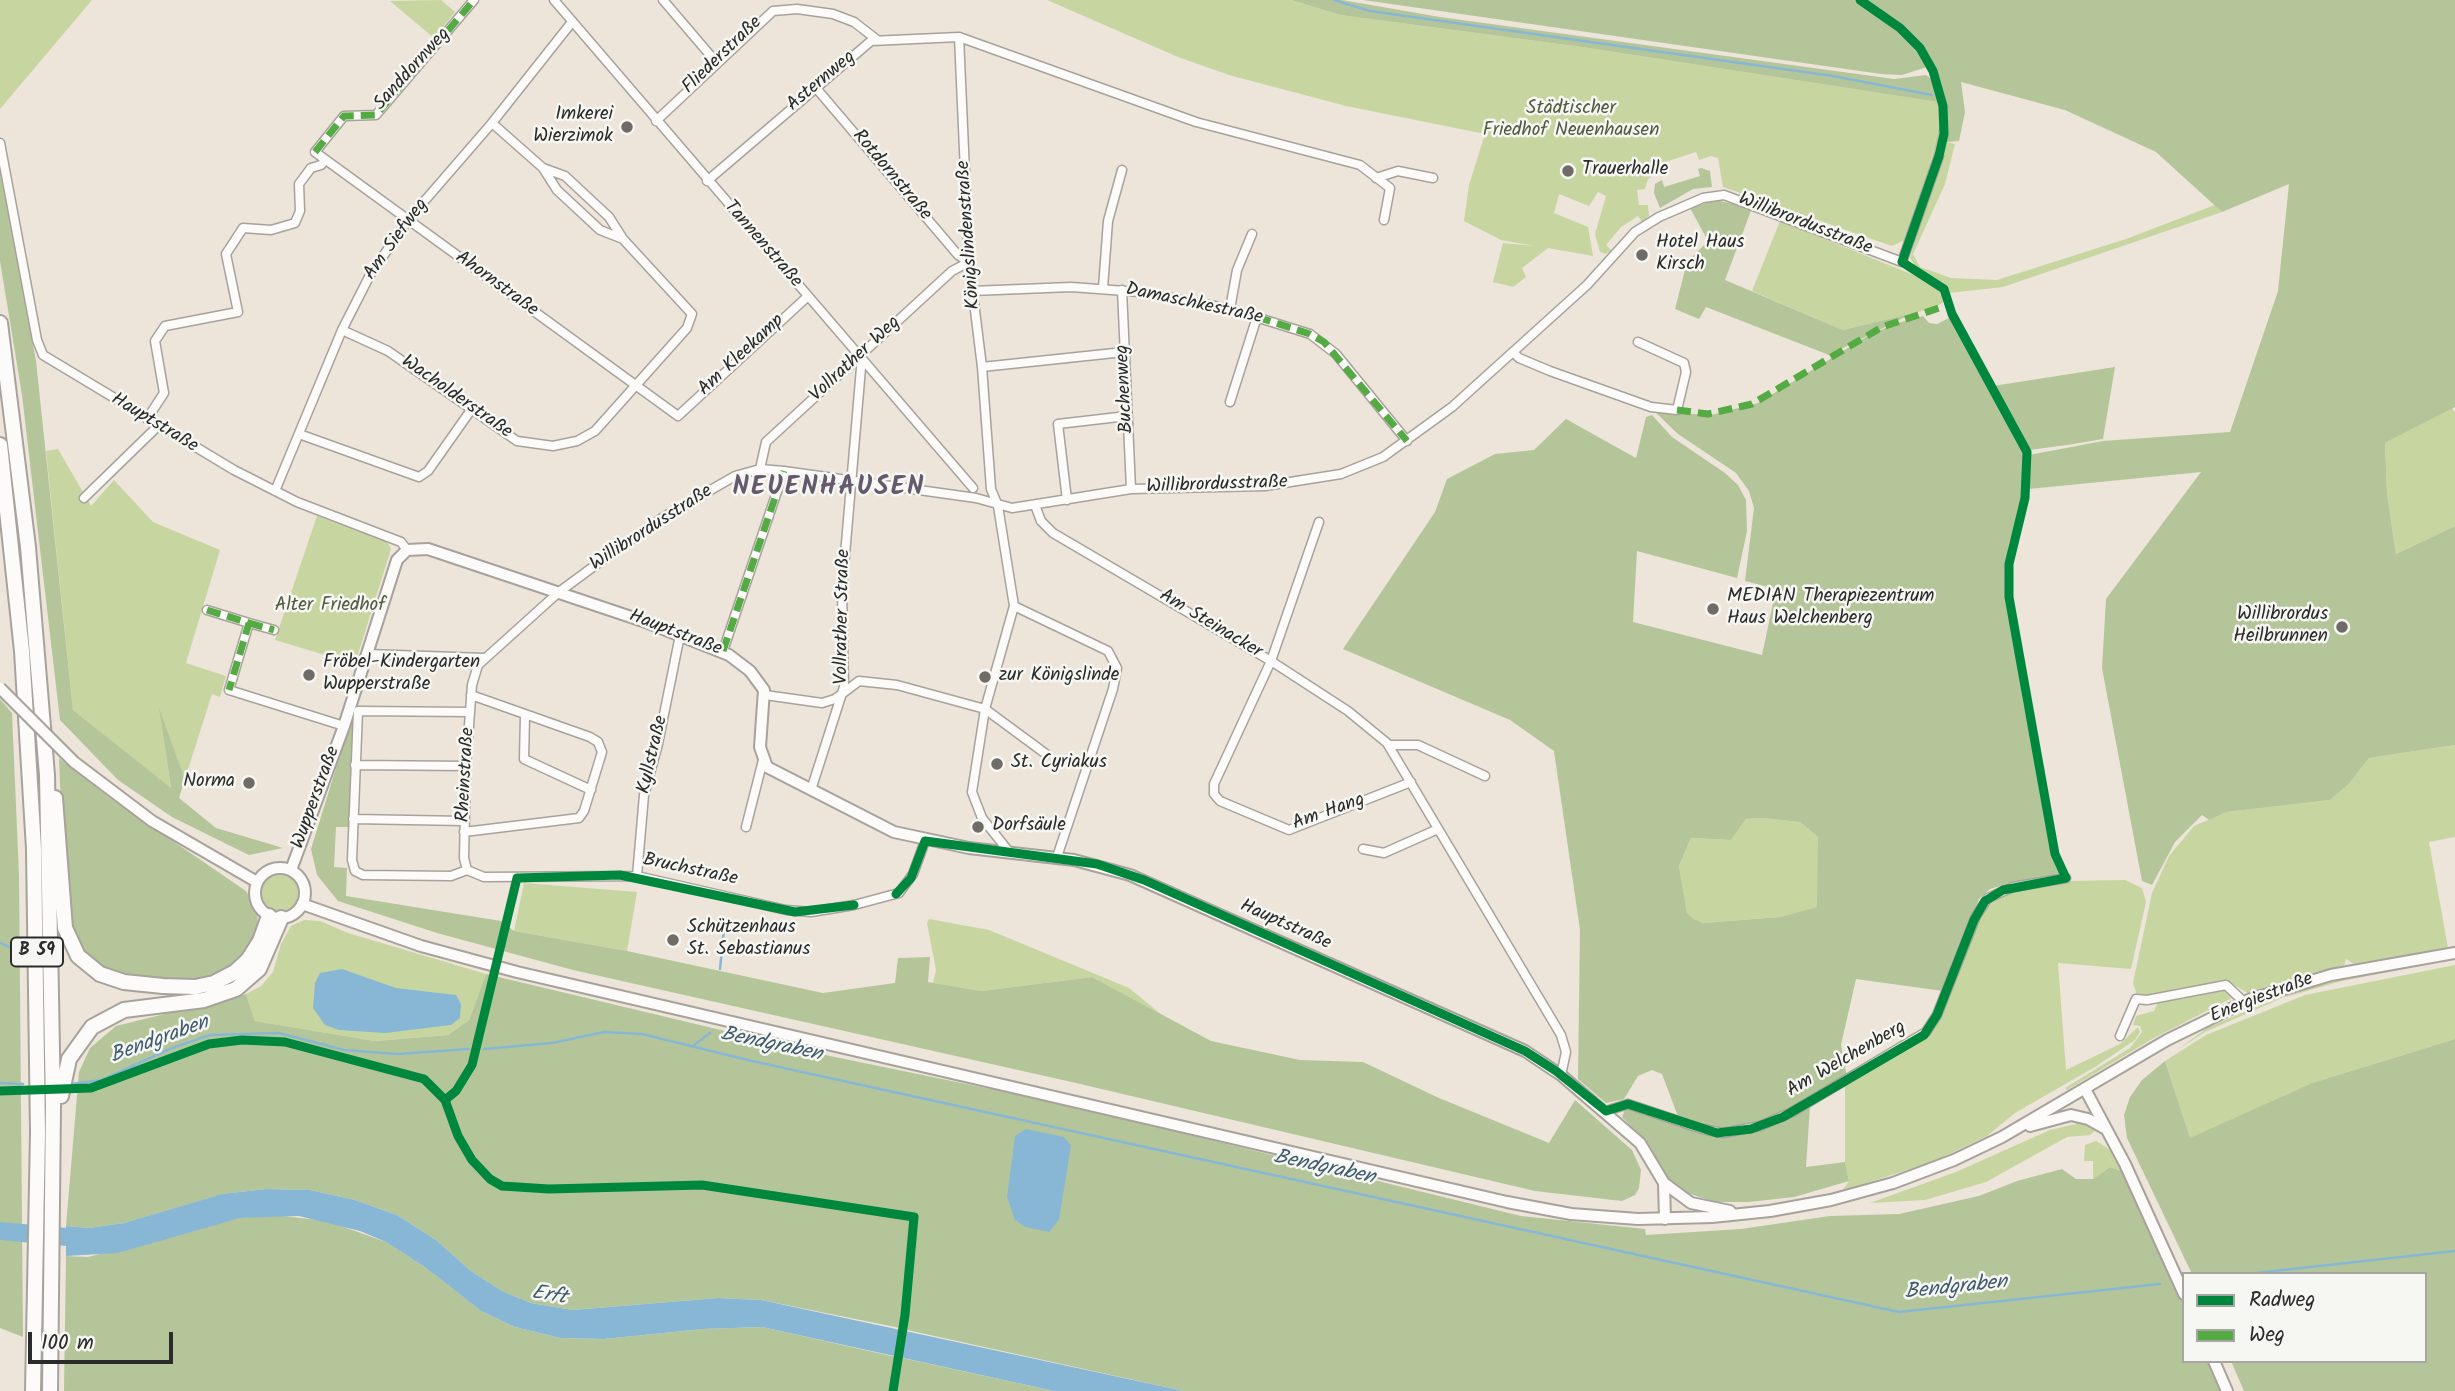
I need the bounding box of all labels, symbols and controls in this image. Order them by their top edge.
street label: Fliederstraße [678,12,768,100]
street label: Sanddornweg [370,24,456,116]
street label: Asternweg [783,47,861,117]
park label: Städtischer Friedhof Neuenhausen [1483,99,1659,143]
place label: Imkerei Wierzimok [533,105,613,149]
marker: Imkerei Wierzimok [619,119,635,135]
street label: Rotdornstraße [846,126,936,226]
street label: Königslindenstraße [953,160,987,310]
place label: Trauerhalle [1582,160,1668,182]
marker: Trauerhalle [1560,163,1576,179]
street label: Willibrordusstraße [1735,189,1875,261]
street label: Am Siefweg [360,195,434,285]
street label: Tannenstraße [718,197,806,293]
place label: Hotel Haus Kirsch [1656,233,1744,277]
street label: Ahornstraße [450,247,542,323]
marker: Hotel Haus Kirsch [1634,247,1650,263]
street label: Damaschkestraße [1123,279,1265,331]
street label: Am Kleekamp [694,310,790,402]
street label: Vollrather Weg [806,312,906,408]
street label: Buchenweg [1112,344,1140,434]
street label: Wacholderstraße [396,351,516,445]
street label: Hauptstraße [106,389,202,459]
street label: Willibrordusstraße [1146,472,1288,500]
district label: NEUENHAUSEN [734,474,924,506]
street label: Willibrordusstraße [586,481,718,577]
street label: Vollrather Straße [831,549,857,685]
street label: Am Steinacker [1154,585,1266,665]
place label: MEDIAN Therapiezentrum Haus Welchenberg [1727,587,1934,631]
park label: Alter Friedhof [275,596,385,618]
marker: MEDIAN Therapiezentrum Haus Welchenberg [1705,601,1721,617]
place label: Willibrordus Heilbrunnen [2233,605,2328,649]
street label: Hauptstraße [625,606,725,662]
marker: Willibrordus Heilbrunnen [2334,619,2350,635]
place label: Fröbel-Kindergarten Wupperstraße [323,653,480,697]
place label: zur Königslinde [999,666,1119,688]
marker: Fröbel-Kindergarten Wupperstraße [301,667,317,683]
marker: zur Königslinde [977,669,993,685]
street label: Kyllstraße [634,714,674,796]
street label: Rheinstraße [453,727,481,823]
street label: Wupperstraße [288,744,346,852]
place label: St. Cyriakus [1011,753,1107,775]
marker: St. Cyriakus [989,756,1005,772]
place label: Norma [183,772,235,794]
marker: Norma [241,775,257,791]
street label: Am Hang [1290,789,1368,837]
place label: Dorfsäule [992,816,1066,838]
marker: Dorfsäule [970,819,986,835]
street label: Bruchstraße [640,850,740,892]
street label: Hauptstraße [1236,896,1334,956]
place label: Schützenhaus St. Sebastianus [687,918,810,962]
marker: Schützenhaus St. Sebastianus [665,932,681,948]
road number: B 59 [11,937,63,967]
street label: Energiestraße [2207,969,2317,1029]
water label: Bendgraben [107,1012,213,1070]
street label: Am Welchenberg [1783,1017,1911,1103]
water label: Bendgraben [718,1023,824,1069]
water label: Bendgraben [1271,1146,1377,1192]
water label: Bendgraben [1903,1271,2009,1307]
legend [2182,1272,2427,1363]
water label: Erft [529,1282,569,1312]
text: Radweg [2249,1284,2315,1317]
scale bar [32,1318,177,1362]
text: Weg [2249,1319,2285,1352]
text: 100 m [41,1327,94,1360]

